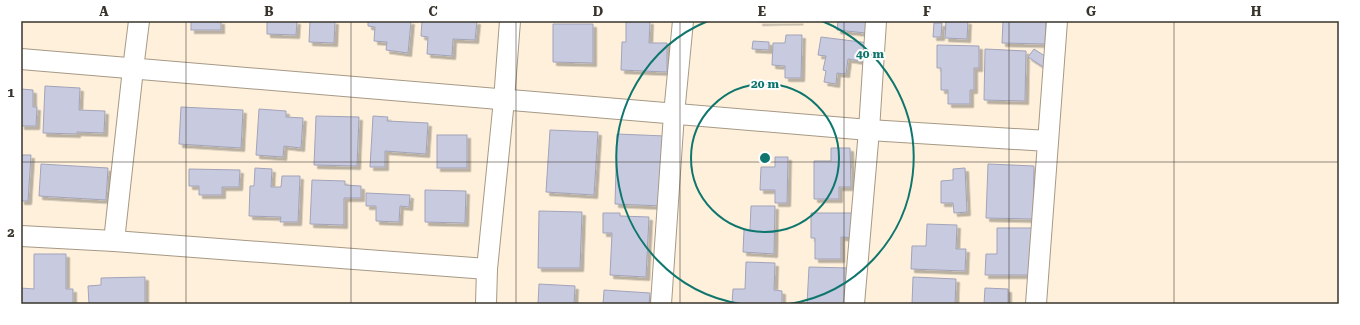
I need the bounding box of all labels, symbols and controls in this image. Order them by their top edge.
text: A [99,4,109,19]
text: B [264,4,274,19]
text: C [428,4,438,19]
text: D [593,4,603,19]
text: E [758,4,766,19]
text: F [923,4,931,19]
text: G [1086,4,1096,19]
text: H [1251,4,1262,19]
text: 40 m [856,47,884,61]
text: 20 m [751,77,779,91]
text: 1 [7,85,15,100]
centre of rings [758,151,772,165]
text: 2 [7,225,15,240]

